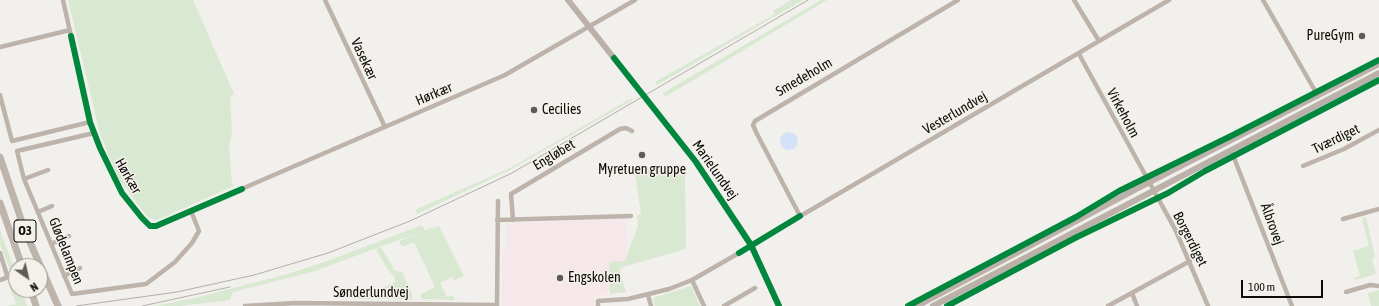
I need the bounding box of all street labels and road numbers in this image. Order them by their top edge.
street label: Vasekær [347,36,381,82]
street label: Smedeholm [773,54,835,100]
street label: Hørkær [413,79,455,109]
street label: Virkeholm [1103,85,1143,141]
street label: Vesterlundvej [920,88,990,138]
street label: Tværdiget [1310,120,1362,158]
street label: Engløbet [530,136,578,174]
street label: Marielundvej [688,137,742,203]
street label: Hørkær [111,155,145,197]
street label: Ålbrovej [1257,201,1287,247]
street label: Borgerdiget [1169,209,1211,269]
street label: Glødelampen [45,215,87,287]
road number: O3 [14,220,36,242]
street label: Sønderlundvej [333,285,409,301]

